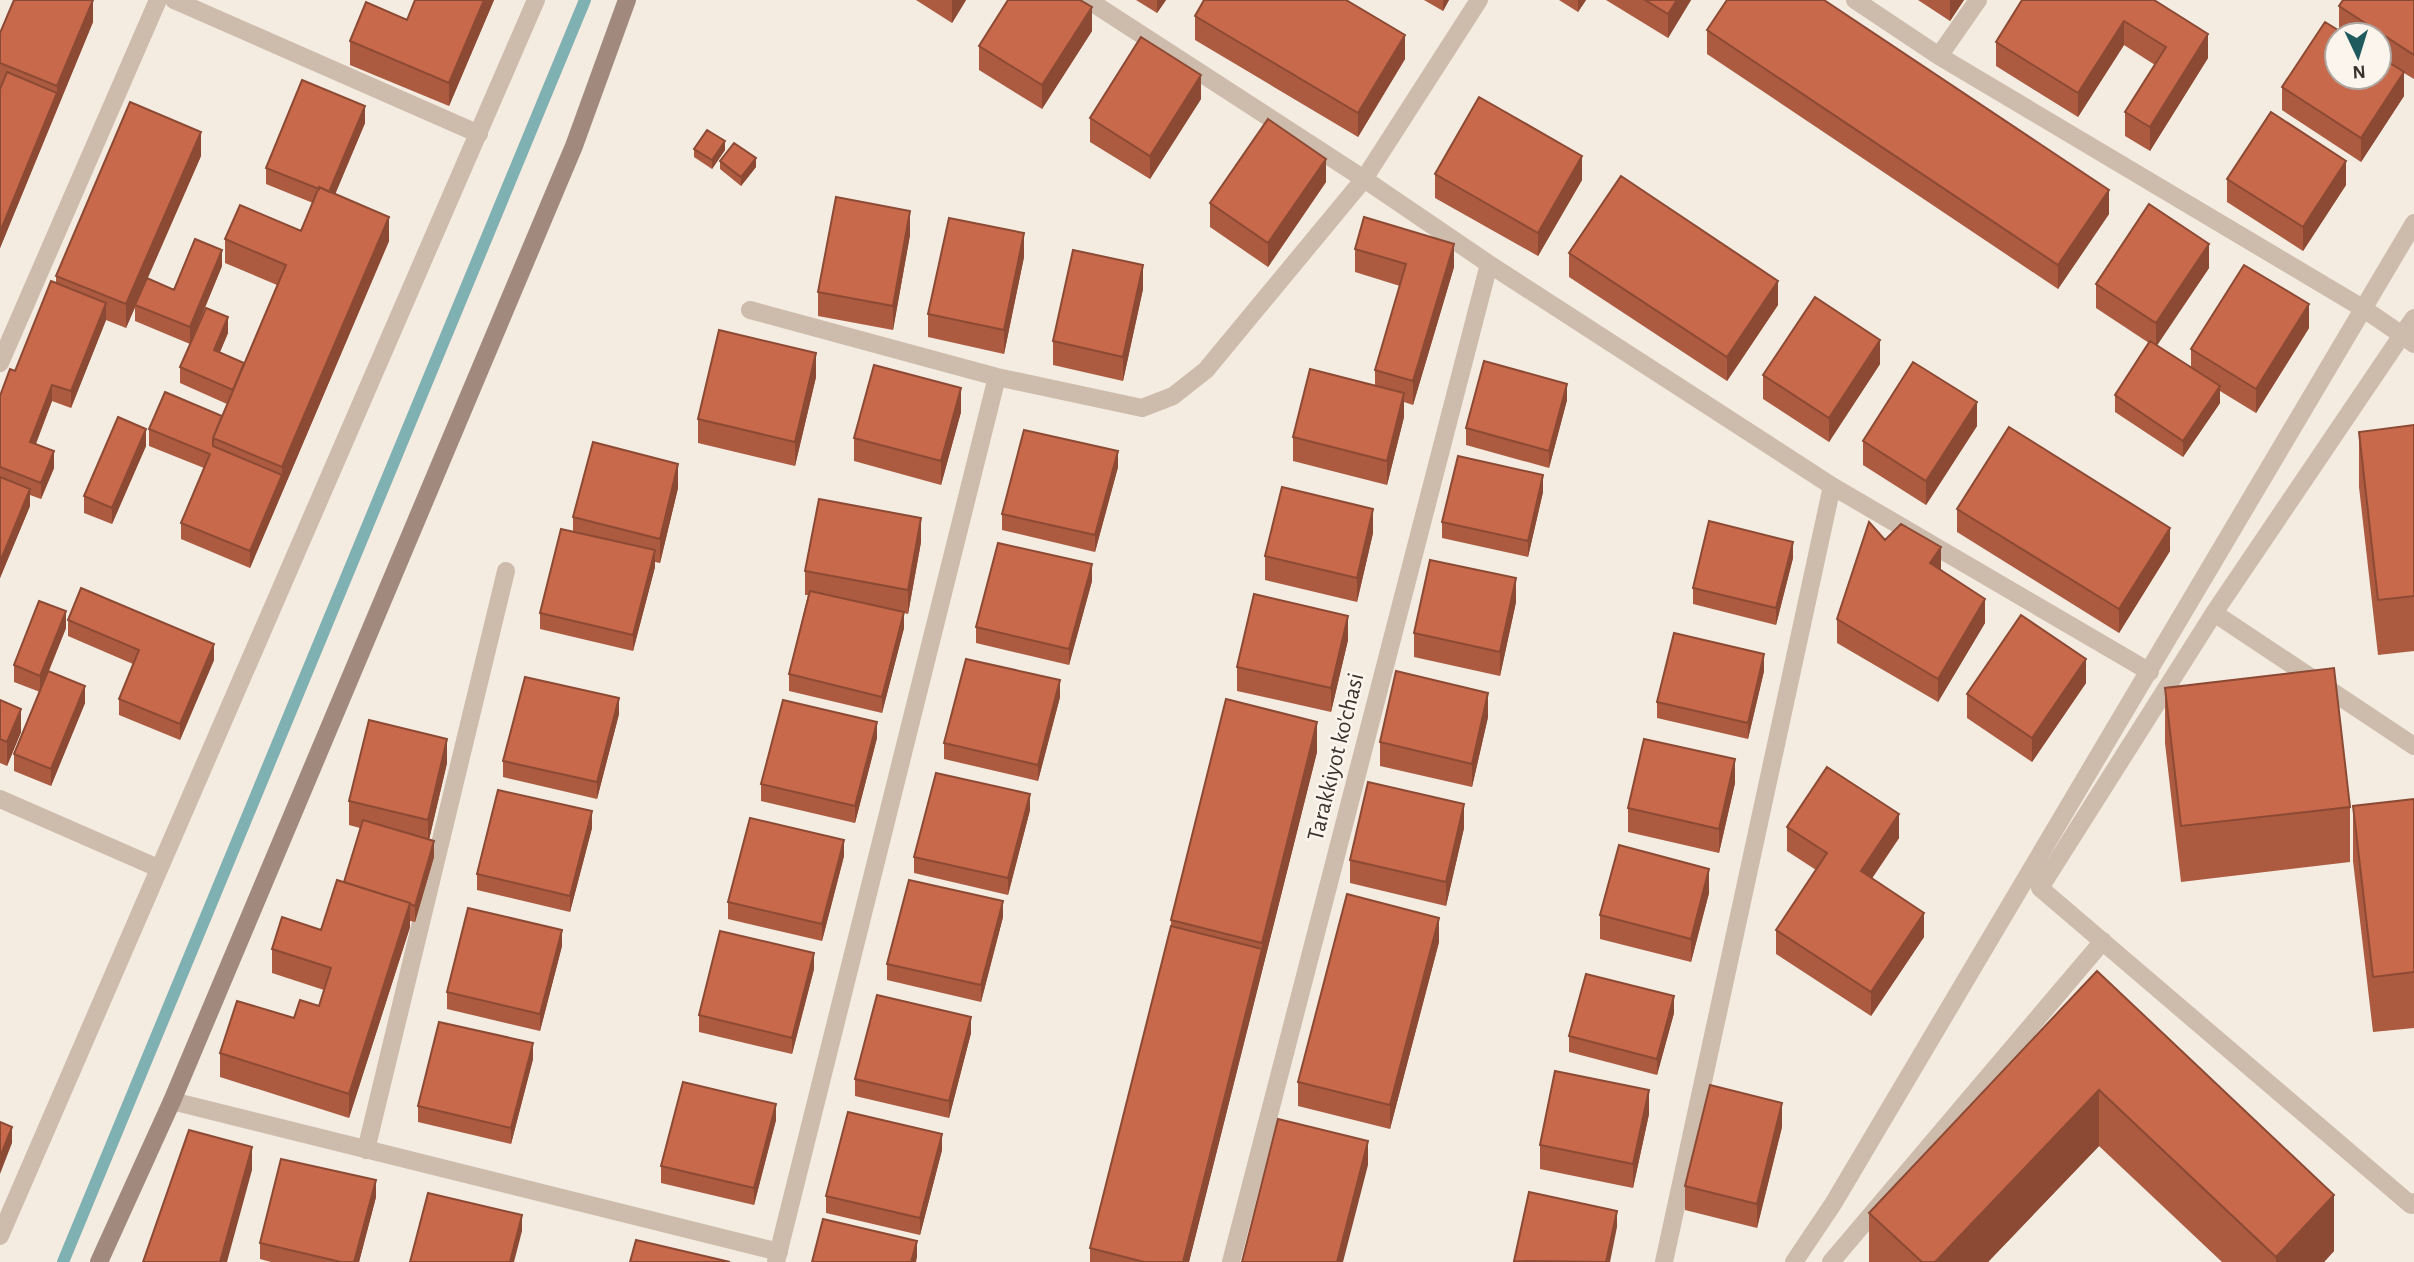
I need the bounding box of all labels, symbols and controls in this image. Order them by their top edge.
north arrow [2323,21,2393,91]
text: N [2352,62,2366,81]
street label: Tarakkiyot ko'chasi [1304,671,1368,843]

